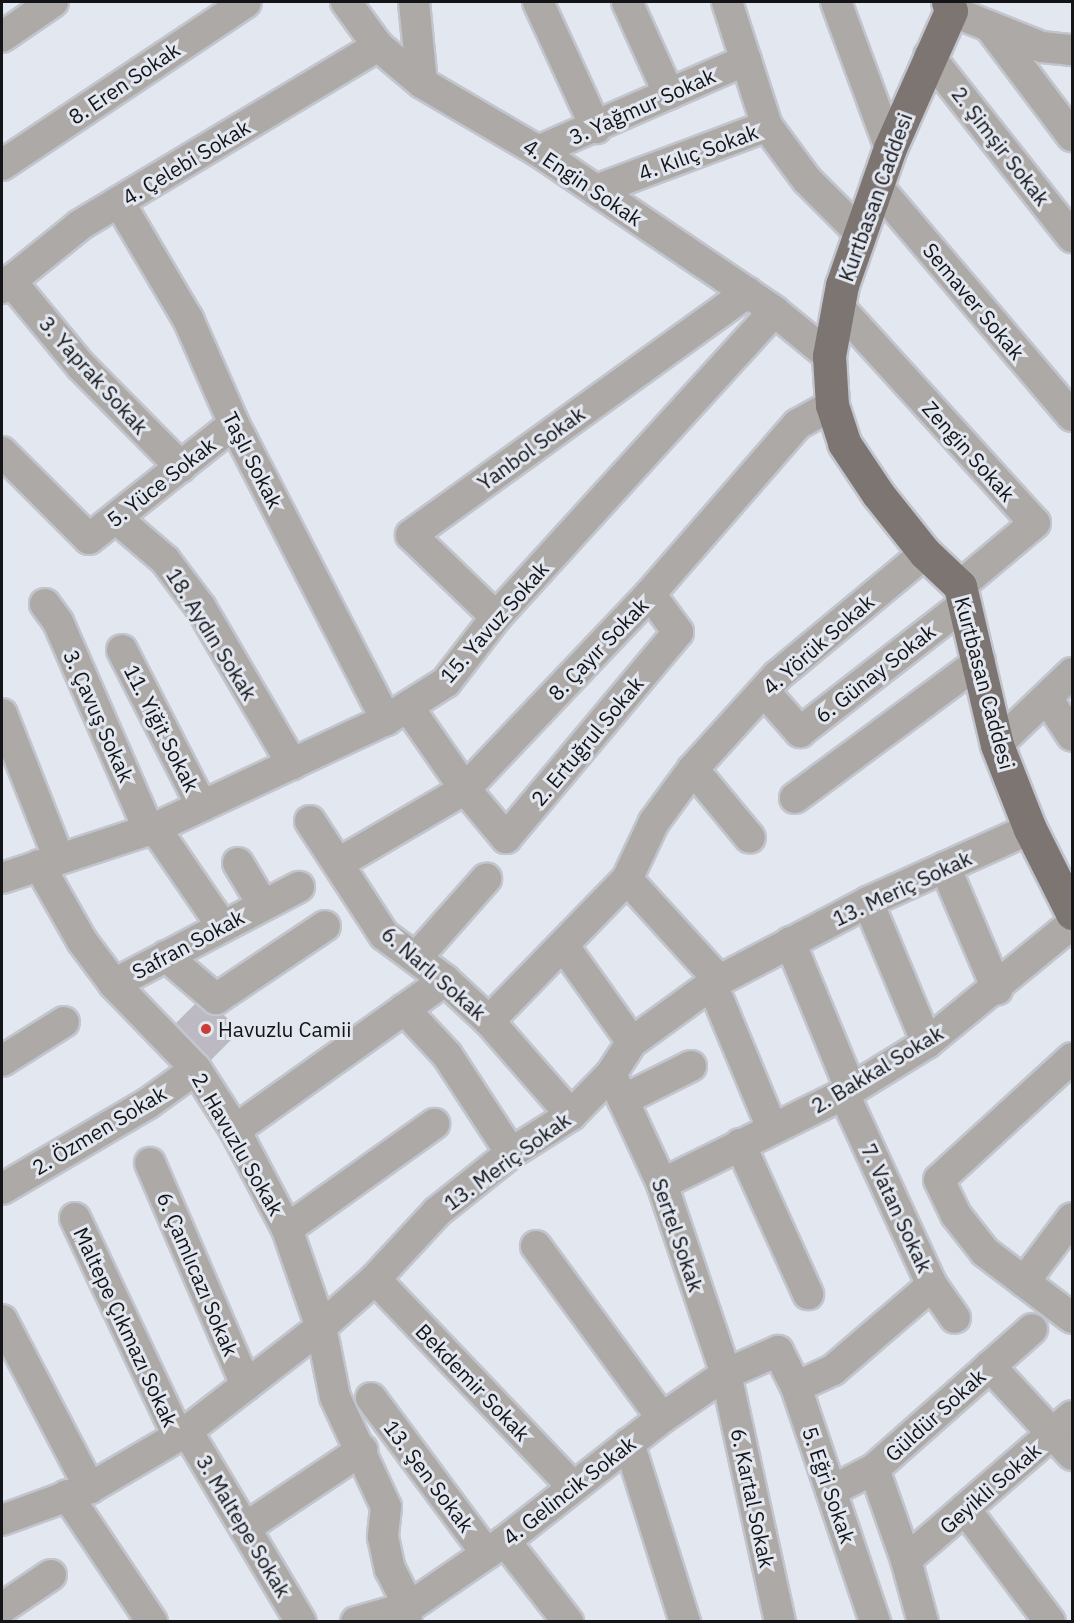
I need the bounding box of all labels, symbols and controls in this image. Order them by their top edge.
street label: 8. Eren Sokak [64,37,184,129]
street label: 3. Yağmur Sokak [565,63,719,149]
street label: 2. Şimşir Sokak [947,81,1055,211]
street label: Kurtbasan Caddesi [833,109,917,285]
street label: 4. Çelebi Sokak [118,114,254,210]
street label: 4. Kılıç Sokak [635,119,761,185]
street label: 4. Engin Sokak [519,133,647,231]
street label: Semaver Sokak [918,237,1030,365]
street label: 3. Yaprak Sokak [34,311,154,439]
street label: Zengin Sokak [917,396,1021,506]
street label: Yanbol Sokak [472,401,590,495]
street label: Taşlı Sokak [218,407,288,513]
street label: 5. Yüce Sokak [102,432,220,532]
street label: 15. Yavuz Sokak [434,556,554,688]
street label: 18. Aydın Sokak [161,563,263,705]
street label: 4. Yörük Sokak [757,589,879,699]
street label: 8. Çayır Sokak [543,592,653,706]
street label: Kurtbasan Caddesi [950,594,1020,772]
street label: 6. Günay Sokak [810,618,940,728]
street label: 3. Çavuş Sokak [59,646,139,786]
street label: 11. Yiğit Sokak [119,660,205,796]
street label: 2. Ertuğrul Sokak [526,671,648,811]
street label: 13. Meriç Sokak [829,845,975,931]
street label: Safran Sokak [128,904,248,984]
street label: 6. Narlı Sokak [377,921,491,1025]
place label: Havuzlu Camii [218,1016,352,1042]
street label: 2. Bakkal Sokak [807,1020,947,1118]
marker: Havuzlu Camii [199,1022,213,1036]
street label: 2. Havuzlu Sokak [187,1068,289,1220]
street label: 2. Özmen Sokak [27,1080,171,1180]
street label: 13. Meriç Sokak [439,1107,575,1215]
street label: 7. Vatan Sokak [856,1140,938,1276]
street label: Sertel Sokak [647,1175,709,1295]
street label: 6. Çamlıcazı Sokak [152,1188,244,1360]
street label: Maltepe Çıkmazı Sokak [69,1223,183,1431]
street label: Bekdemir Sokak [411,1318,535,1446]
street label: Güldür Sokak [880,1363,990,1467]
street label: 13. Şen Sokak [379,1415,479,1537]
street label: 5. Eğri Sokak [797,1423,861,1547]
street label: 6. Kartal Sokak [726,1426,780,1570]
street label: 4. Gelincik Sokak [498,1430,640,1550]
street label: Geyikli Sokak [934,1437,1046,1539]
street label: 3. Maltepe Sokak [192,1450,296,1602]

